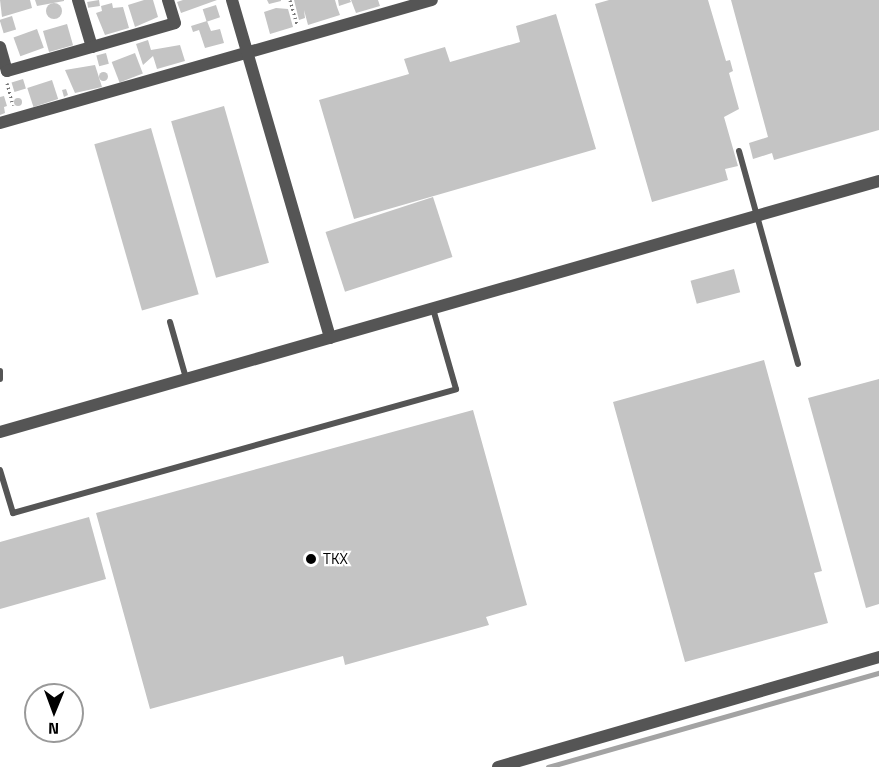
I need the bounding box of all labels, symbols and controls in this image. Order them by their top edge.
place label: TKX [323,550,348,568]
marker: TKX [304,552,318,566]
north arrow [24,683,84,743]
text: N [48,717,59,741]

